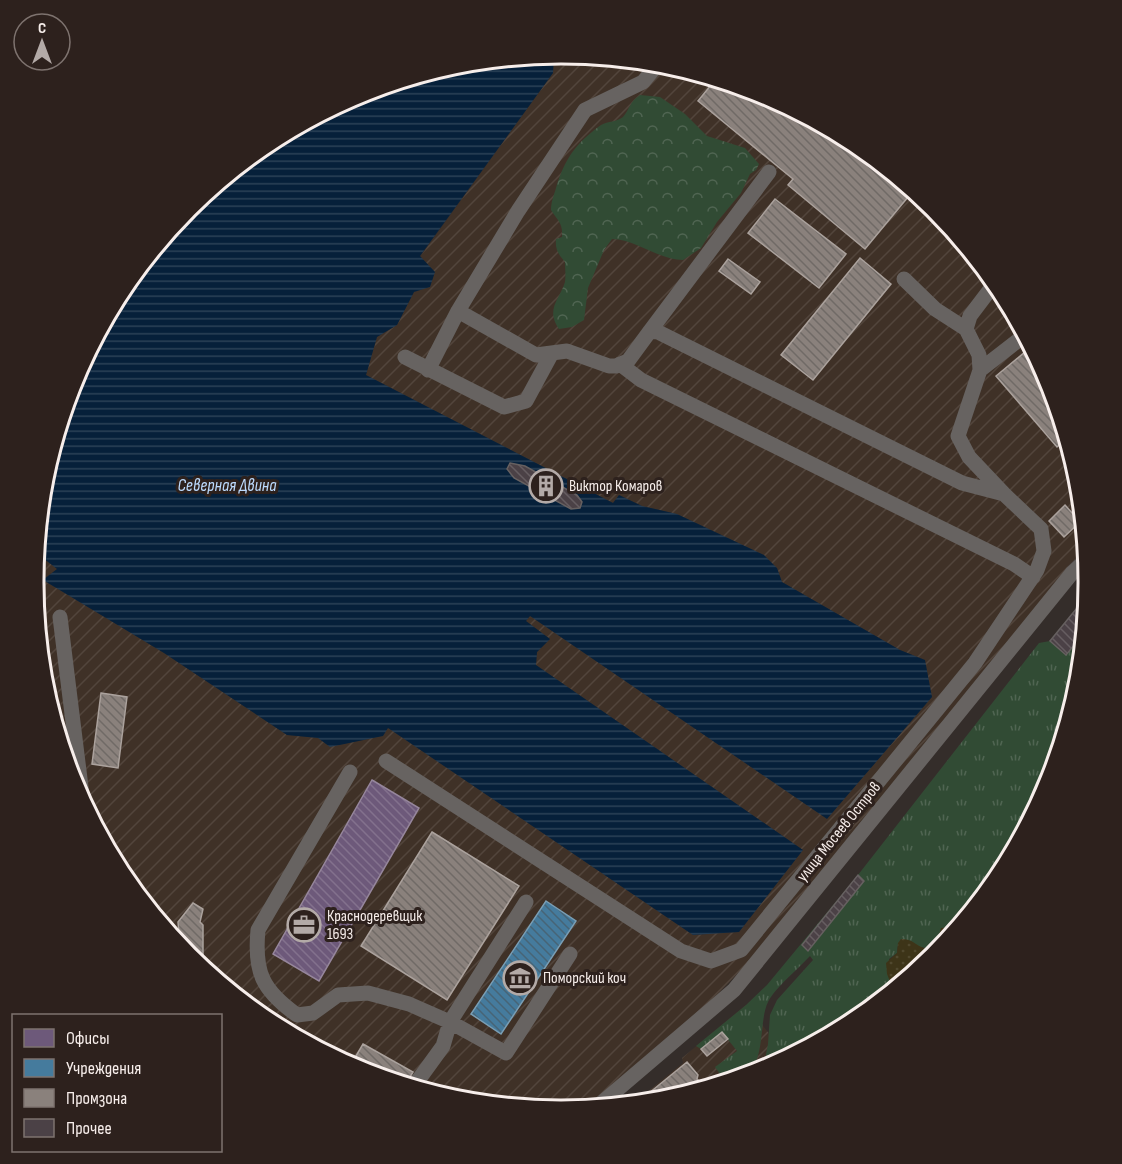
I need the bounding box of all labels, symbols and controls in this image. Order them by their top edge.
north arrow [12,12,72,72]
text: С [38,19,46,38]
building icon: Виктор Комаров [528,468,564,504]
water label: Северная Двина [177,475,277,496]
place label: Виктор Комаров [569,477,663,496]
street label: улица Мосеев Остров [793,778,885,886]
office icon: Краснодеревщик 1693 [286,907,322,943]
place label: Краснодеревщик 1693 [327,907,423,944]
museum icon: Поморский коч [502,960,538,996]
place label: Поморский коч [543,969,626,988]
legend [12,1014,222,1152]
text: Офисы [66,1028,110,1049]
text: Учреждения [66,1058,141,1079]
text: Промзона [66,1088,127,1109]
text: Прочее [66,1118,112,1139]

